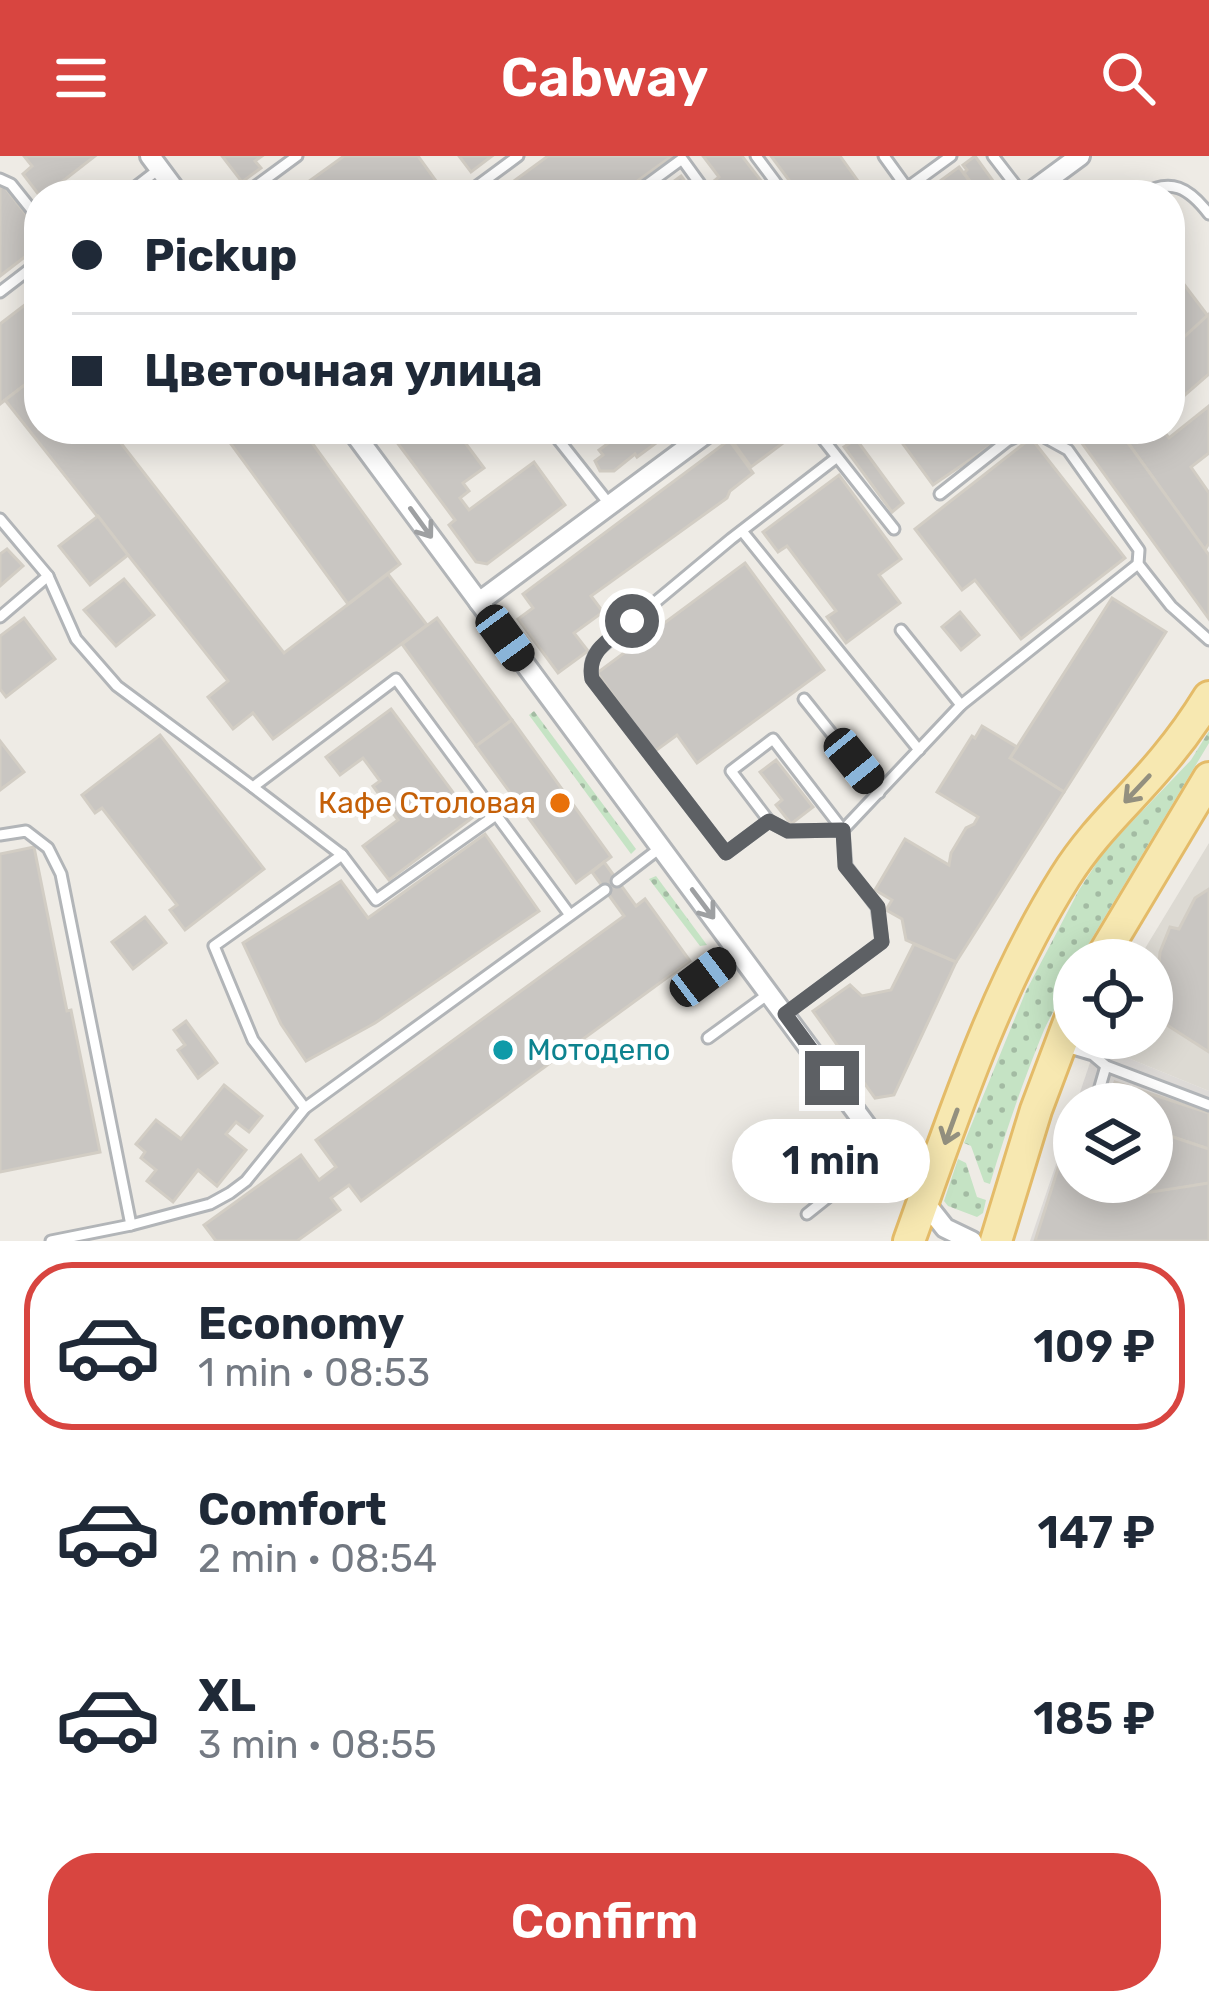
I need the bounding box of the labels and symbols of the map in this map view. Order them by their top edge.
one-way arrow [407,506,433,539]
route start [605,594,659,648]
car [469,598,541,678]
car [817,722,891,800]
one-way arrow [1123,773,1151,803]
place label: Кафе Столовая [318,785,536,821]
marker: Кафе Столовая [547,790,573,816]
one-way arrow [689,887,715,920]
car [663,941,743,1013]
place label: Мотодепо [527,1032,670,1068]
marker: Мотодепо [490,1037,516,1063]
route end [805,1051,859,1105]
one-way arrow [938,1108,960,1145]
callout: 1 min [733,1120,931,1204]

